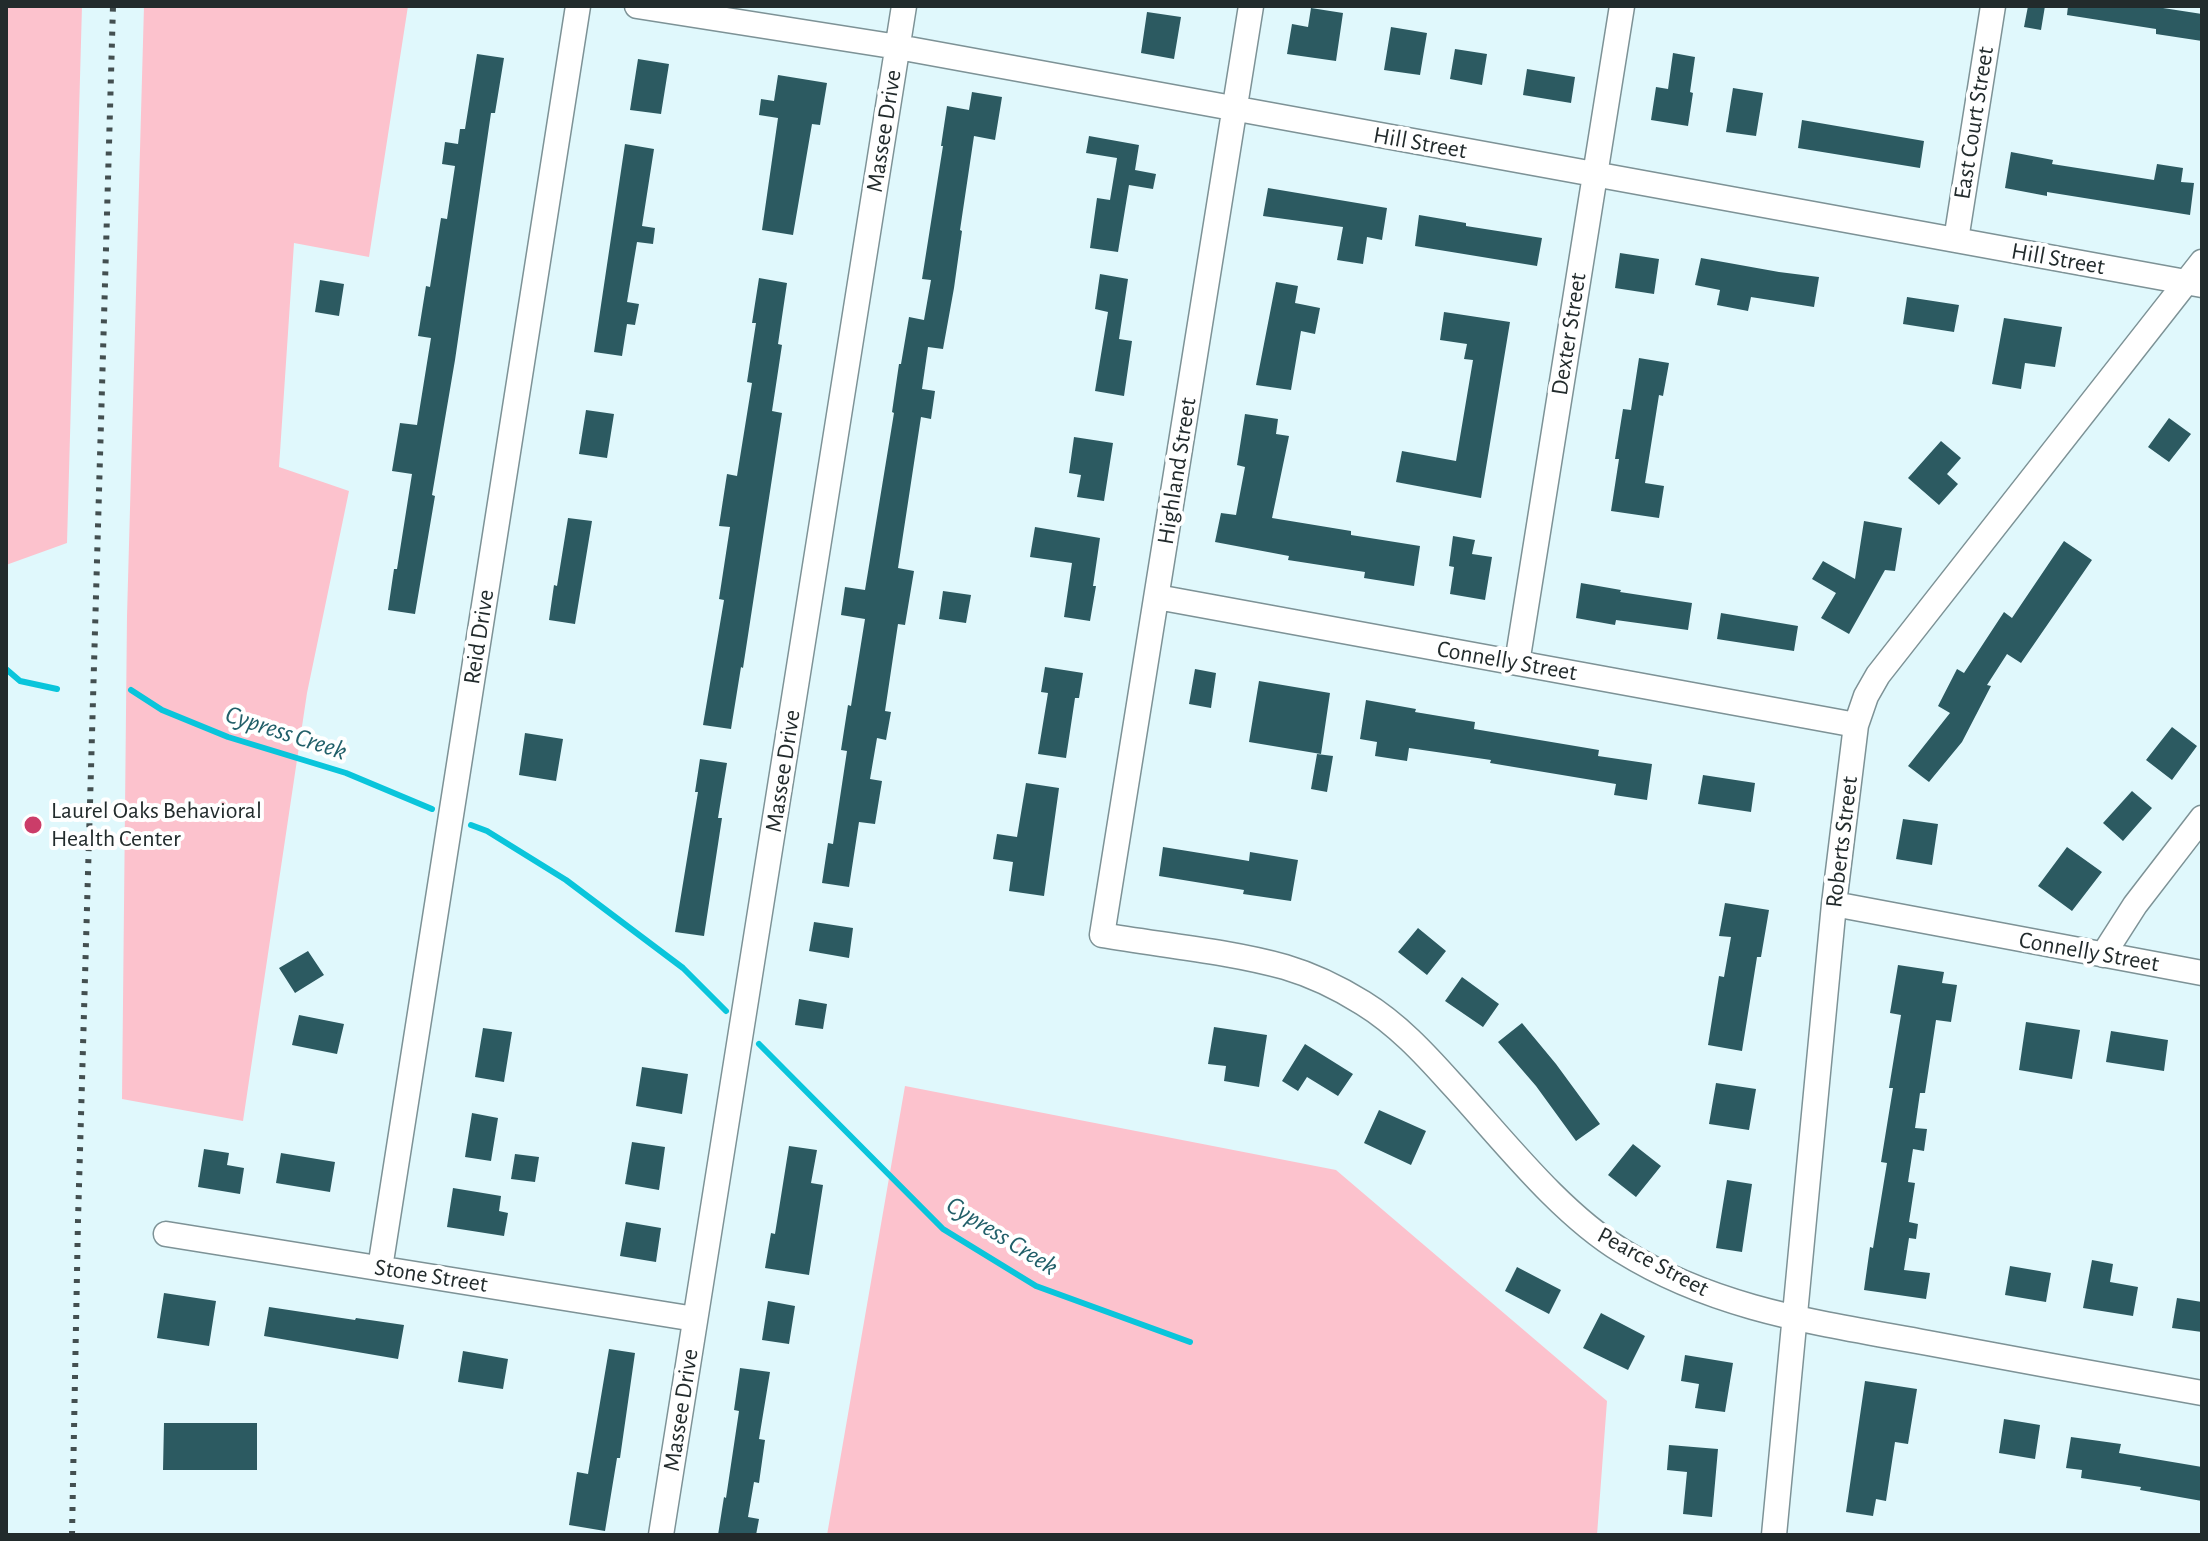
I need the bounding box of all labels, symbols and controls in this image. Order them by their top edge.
street label: East Court Street [1948,45,2000,201]
street label: Massee Drive [860,68,908,194]
street label: Hill Street [1371,121,1469,165]
street label: Hill Street [2009,237,2107,281]
street label: Dexter Street [1545,271,1593,397]
street label: Highland Street [1151,395,1203,547]
street label: Reid Drive [457,588,501,686]
street label: Connelly Street [1435,635,1579,687]
water label: Cypress Creek [221,699,351,767]
street label: Massee Drive [759,708,807,834]
street label: Roberts Street [1820,775,1864,909]
place label: Laurel Oaks Behavioral Health Center [51,797,262,853]
marker: Laurel Oaks Behavioral Health Center [22,814,44,836]
street label: Connelly Street [2017,926,2161,978]
water label: Cypress Creek [940,1189,1064,1283]
street label: Pearce Street [1592,1221,1714,1303]
street label: Stone Street [372,1253,490,1299]
street label: Massee Drive [657,1347,705,1473]

